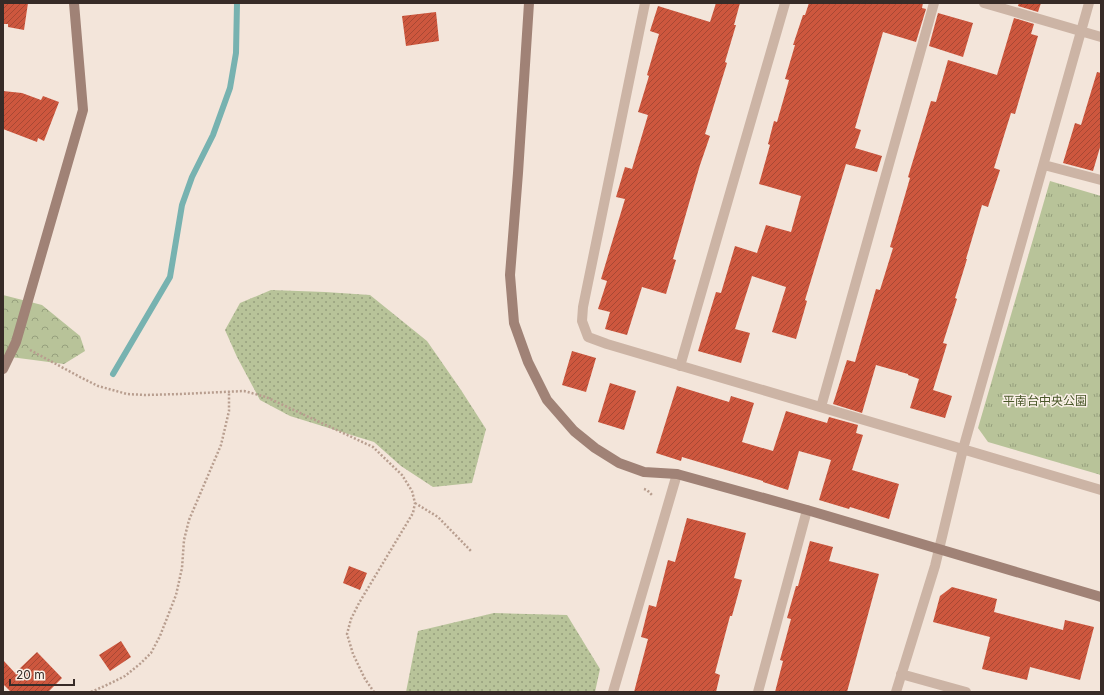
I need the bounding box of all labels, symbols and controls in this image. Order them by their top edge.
park label: 平南台中央公園 [1003,393,1087,408]
scale bar [10,661,74,687]
text: 20 m [16,667,45,682]

